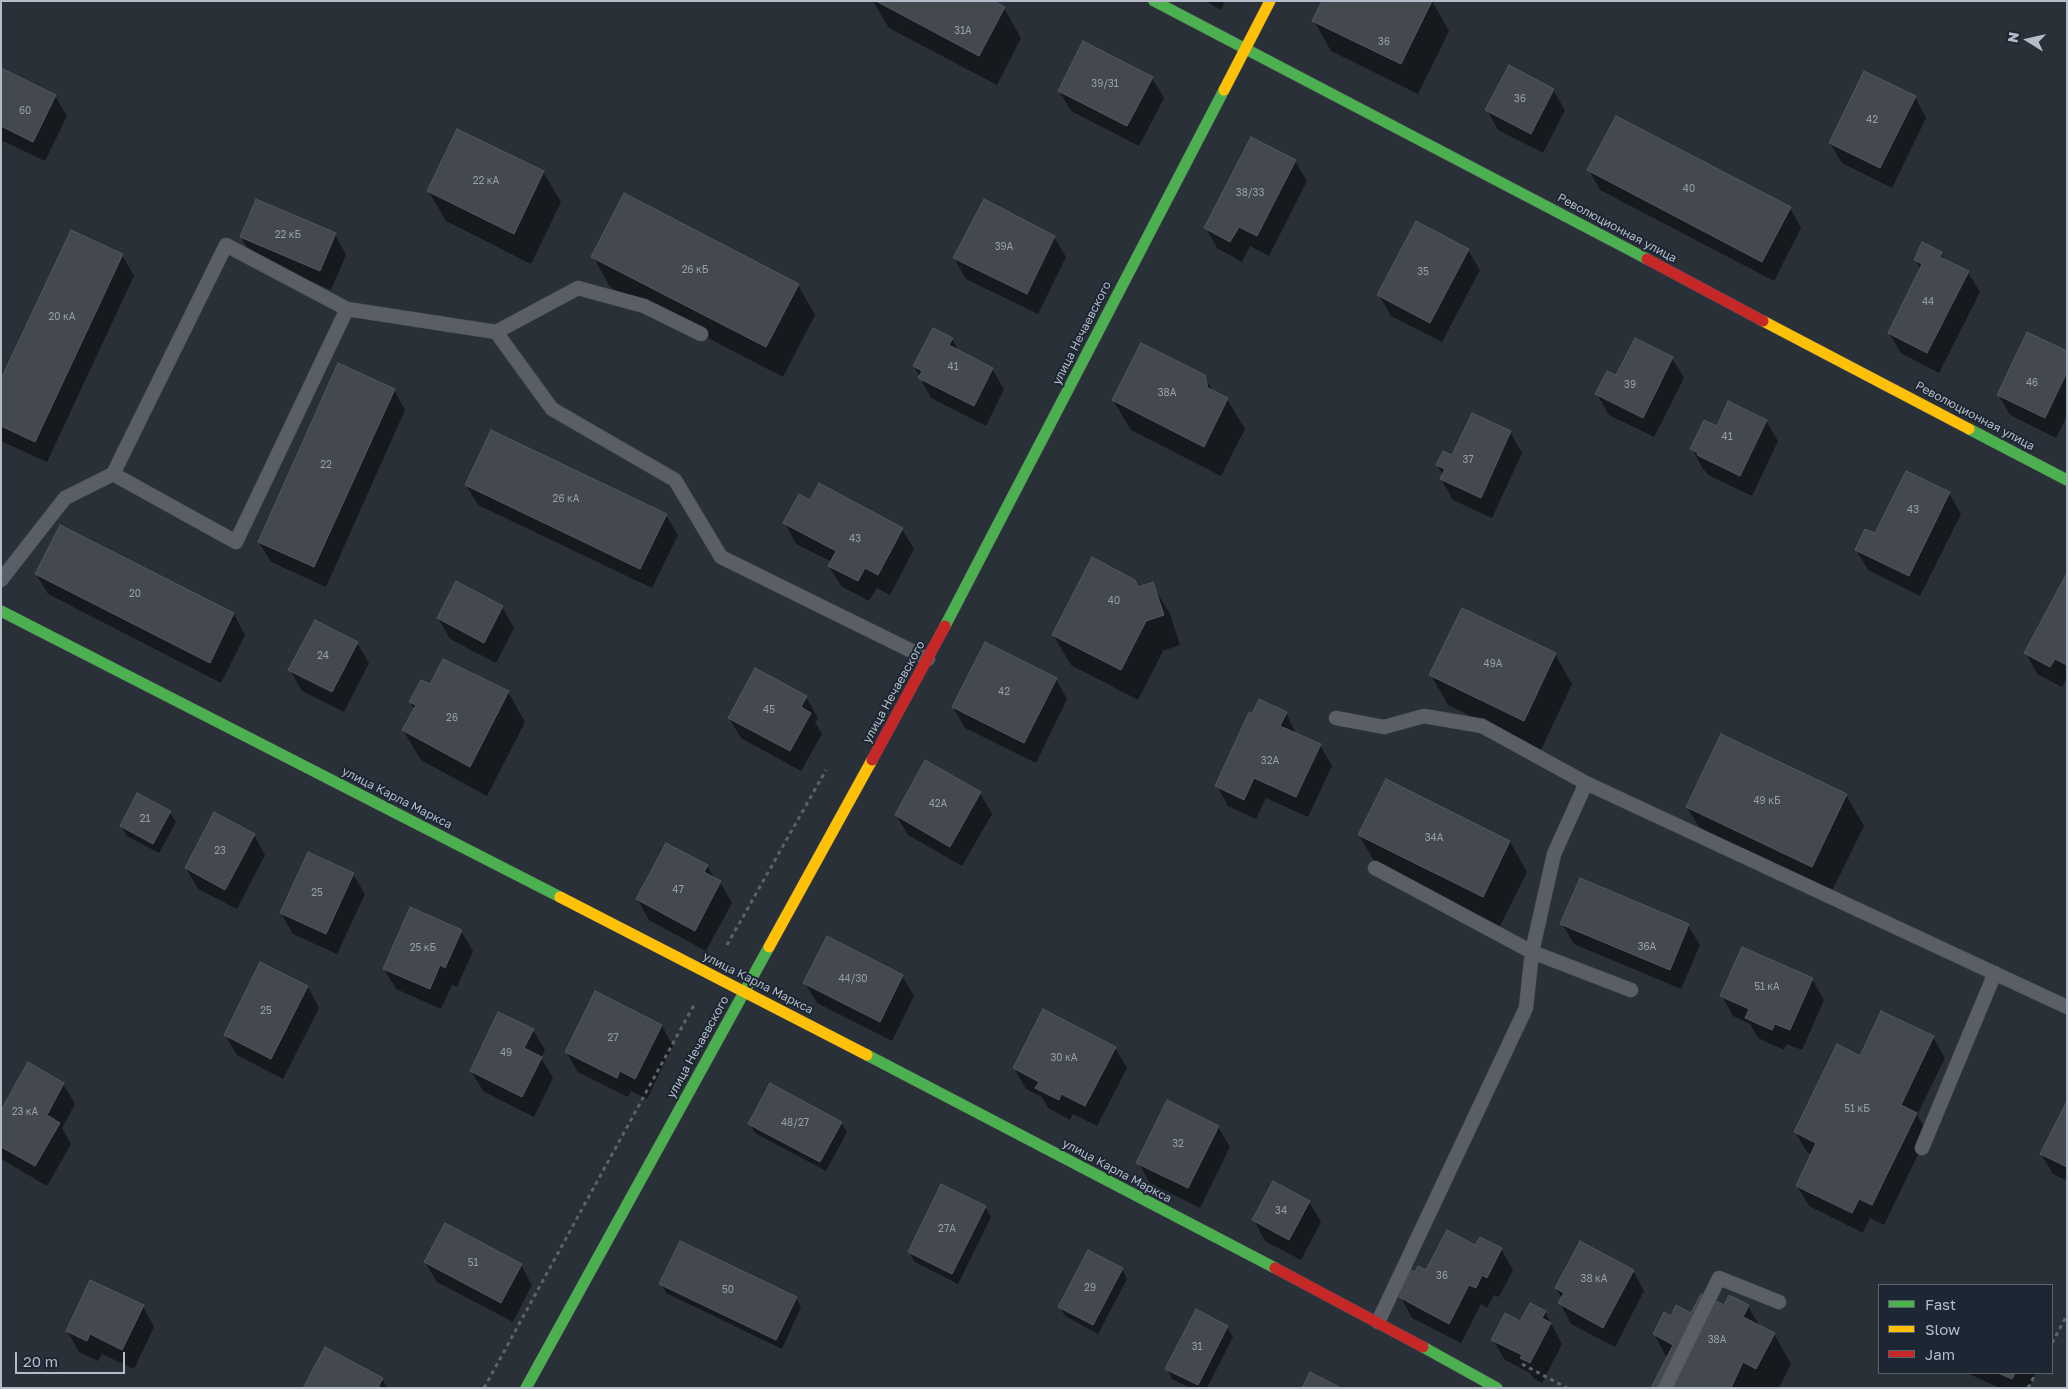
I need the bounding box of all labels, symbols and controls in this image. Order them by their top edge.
north arrow [2003,15,2053,65]
house number: 31А [954,25,972,37]
text: N [2003,31,2022,44]
house number: 36 [1378,36,1390,48]
house number: 39/31 [1091,78,1119,90]
house number: 36 [1514,93,1526,105]
house number: 60 [19,105,31,117]
house number: 42 [1866,114,1878,126]
house number: 22 кА [473,175,499,187]
house number: 40 [1683,183,1695,195]
house number: 38/33 [1236,187,1264,199]
street label: Революционная улица [1555,190,1679,266]
house number: 22 кБ [275,229,301,241]
house number: 39А [995,241,1013,253]
house number: 26 кБ [682,264,708,276]
house number: 35 [1417,266,1429,278]
street label: улица Нечаевского [1050,279,1114,387]
house number: 44 [1922,296,1934,308]
house number: 20 кА [49,311,75,323]
house number: 41 [948,361,958,373]
house number: 46 [2026,377,2038,389]
street label: Революционная улица [1913,378,2037,454]
house number: 39 [1624,379,1636,391]
house number: 38А [1158,387,1176,399]
house number: 41 [1722,431,1732,443]
house number: 37 [1462,454,1474,466]
house number: 22 [320,459,332,471]
house number: 26 кА [553,493,579,505]
house number: 43 [1907,504,1919,516]
house number: 43 [849,533,861,545]
house number: 20 [129,588,141,600]
house number: 40 [1108,595,1120,607]
street label: улица Нечаевского [860,638,928,746]
house number: 24 [317,650,329,662]
house number: 49А [1484,658,1502,670]
house number: 42 [998,686,1010,698]
house number: 45 [763,704,775,716]
house number: 26 [446,712,458,724]
house number: 32А [1261,755,1279,767]
street label: улица Карла Маркса [339,764,455,832]
house number: 49 кБ [1753,795,1781,807]
house number: 42А [929,798,947,810]
house number: 21 [140,813,150,825]
house number: 34А [1425,832,1443,844]
house number: 23 [214,845,226,857]
house number: 47 [672,884,684,896]
house number: 25 [311,887,323,899]
house number: 36А [1638,941,1656,953]
house number: 25 кБ [410,942,436,954]
street label: улица Карла Маркса [700,949,816,1017]
house number: 44/30 [838,973,868,985]
house number: 51 кА [1754,981,1780,993]
street label: улица Нечаевского [664,993,732,1101]
house number: 25 [260,1005,272,1017]
house number: 27 [607,1032,619,1044]
house number: 49 [500,1047,512,1059]
house number: 30 кА [1051,1052,1077,1064]
house number: 51 кБ [1844,1103,1870,1115]
house number: 23 кА [12,1106,38,1118]
house number: 48/27 [781,1117,809,1129]
street label: улица Карла Маркса [1060,1136,1174,1206]
house number: 32 [1172,1138,1184,1150]
house number: 34 [1275,1205,1287,1217]
house number: 27А [938,1223,956,1235]
house number: 51 [468,1257,478,1269]
house number: 36 [1436,1270,1448,1282]
house number: 38 кА [1581,1273,1607,1285]
house number: 29 [1084,1282,1096,1294]
house number: 50 [722,1284,734,1296]
legend [1878,1284,2053,1374]
text: Fast [1925,1295,1956,1313]
text: Slow [1925,1320,1960,1338]
house number: 38А [1708,1334,1726,1346]
house number: 31 [1192,1341,1202,1353]
scale bar [18,1342,128,1374]
text: Jam [1925,1345,1955,1363]
text: 20 m [23,1352,58,1370]

